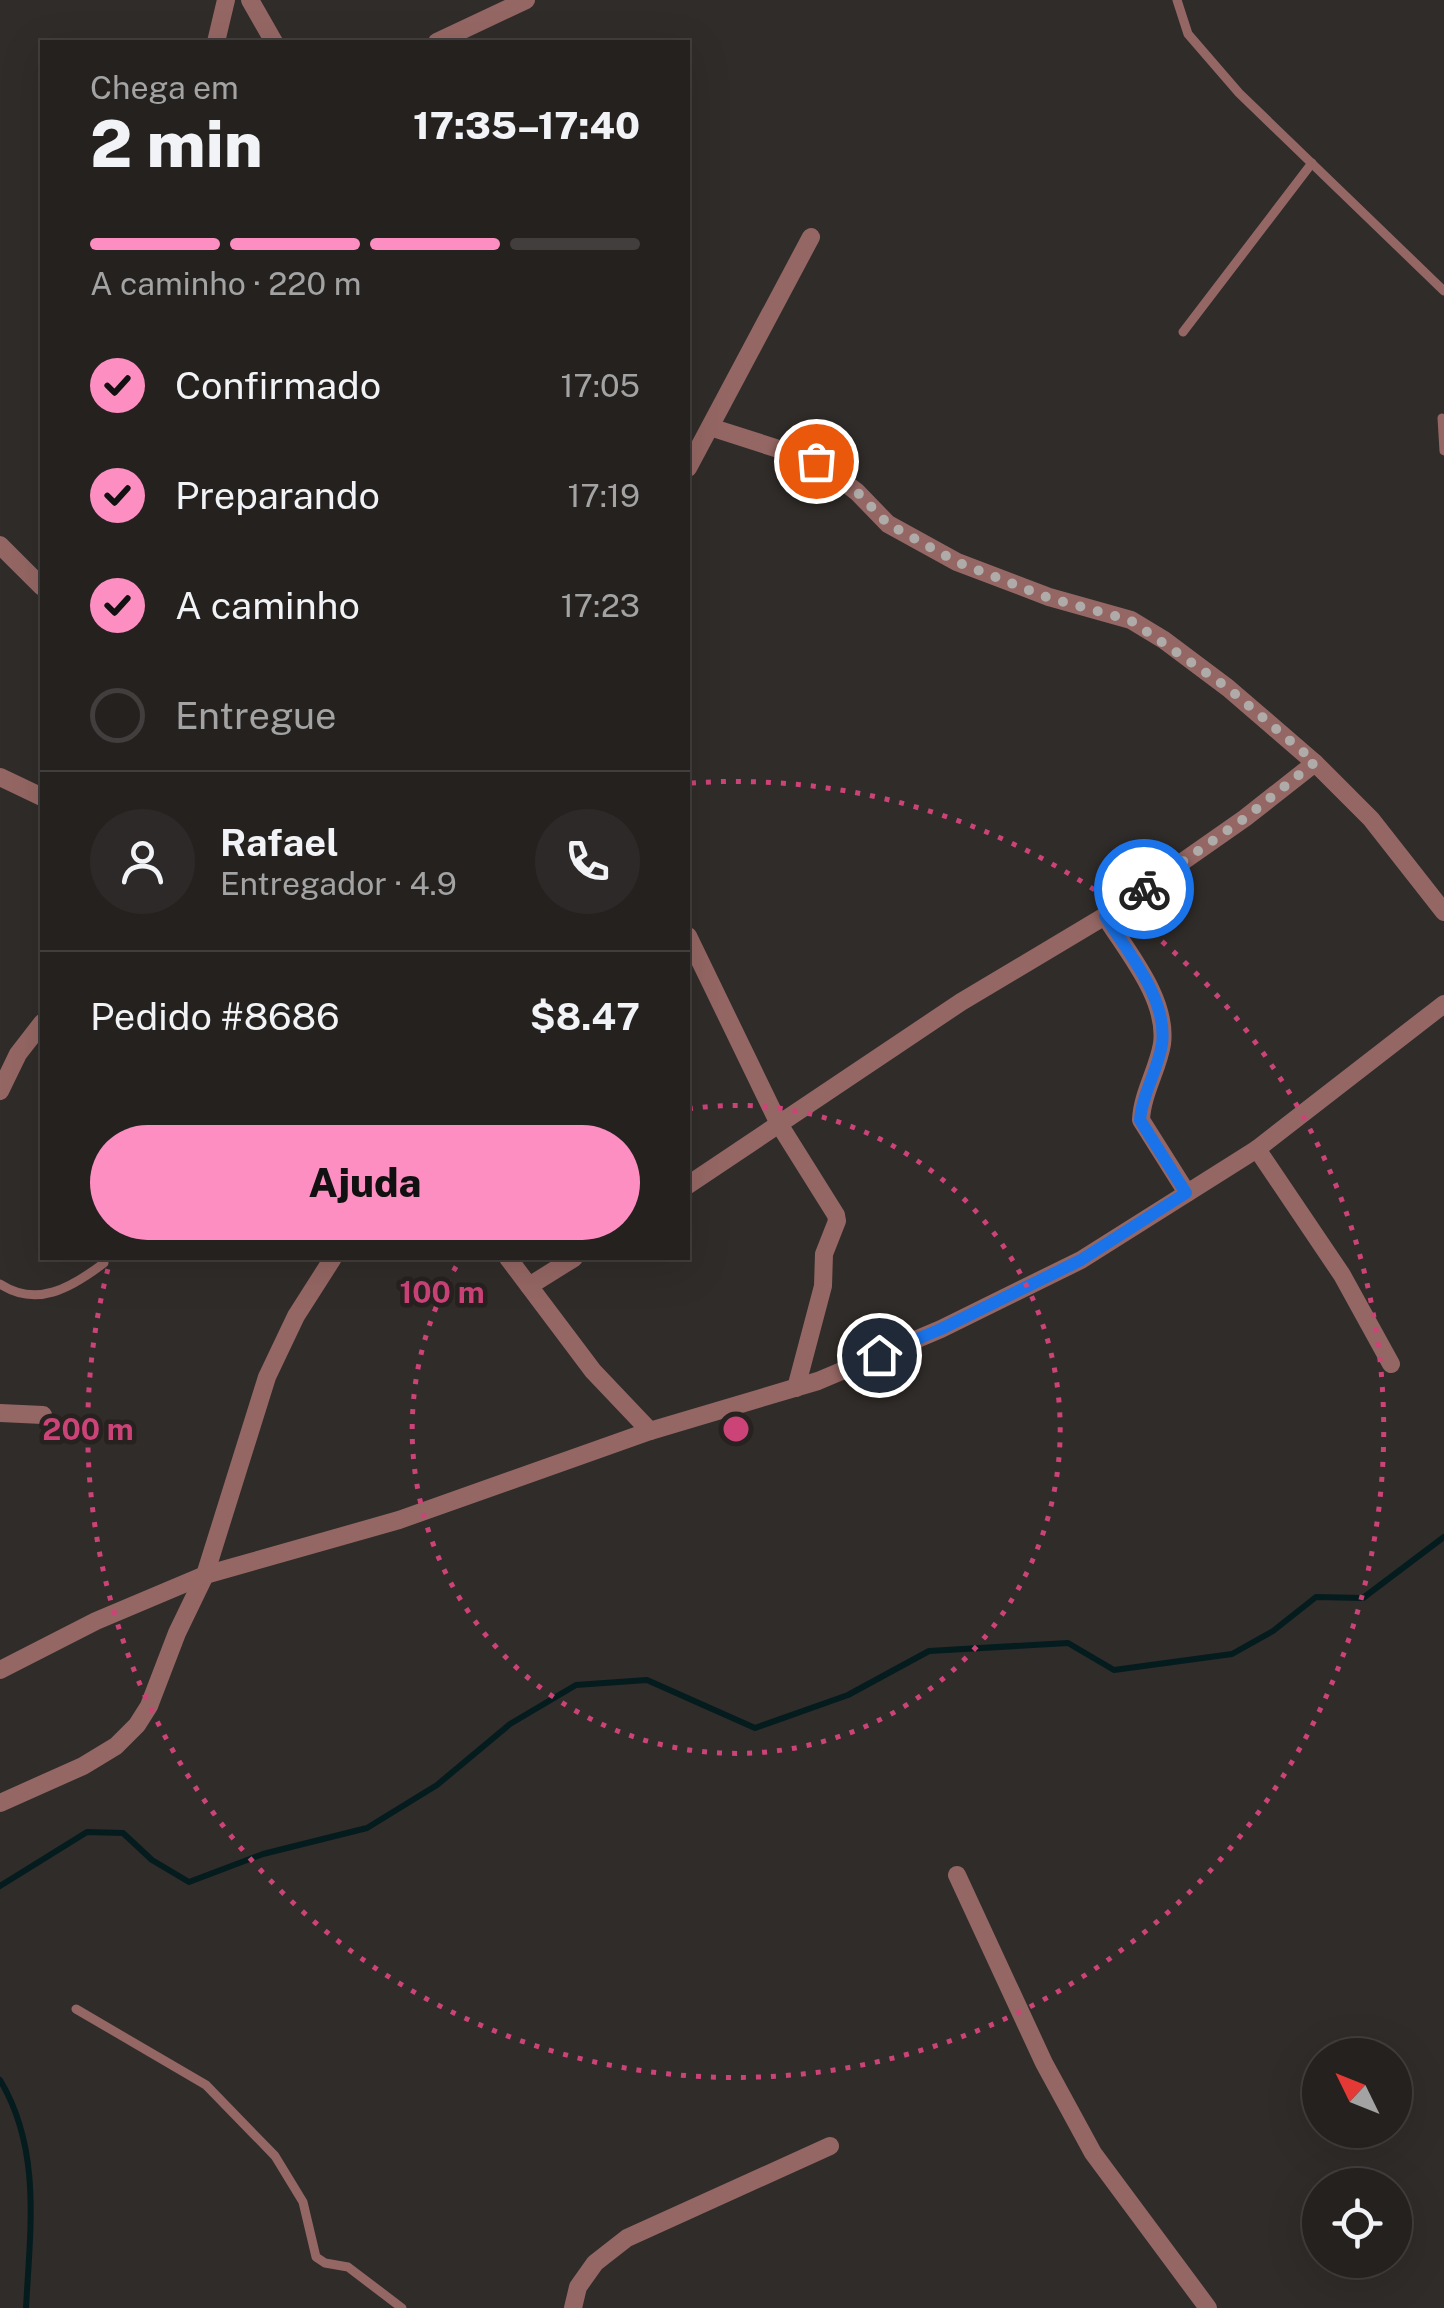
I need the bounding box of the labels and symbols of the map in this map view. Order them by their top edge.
pin [774,419,859,504]
courier [1094,839,1194,939]
text: 100 m [399,1274,485,1310]
pin [837,1313,922,1398]
text: 200 m [42,1411,134,1447]
centre of rings [718,1411,754,1447]
north arrow [1302,2038,1412,2148]

